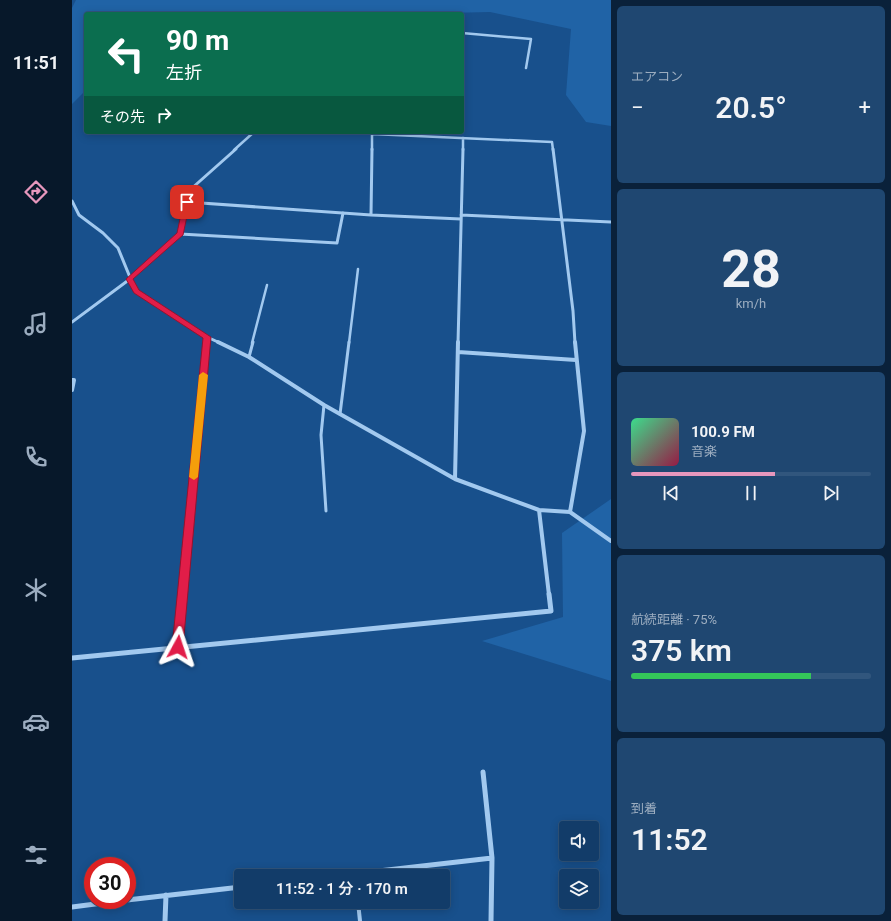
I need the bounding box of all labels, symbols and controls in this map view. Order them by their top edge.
text: 90 m [166,24,229,57]
icon: left [100,28,152,80]
text: 11:51 [13,52,59,73]
text: 左折 [166,62,202,83]
text: エアコン [631,69,683,84]
text: 20.5° [715,90,787,125]
text: − [631,95,644,120]
text: + [859,95,871,120]
icon: right [153,104,175,126]
text: その先 [100,108,145,126]
icon: directions [22,178,50,206]
pin [170,185,204,219]
icon: arrive [176,191,198,213]
text: 28 [721,239,781,300]
text: km/h [736,296,766,311]
icon: music [22,310,50,338]
text: 100.9 FM [691,423,755,441]
icon: phone [22,443,50,471]
text: 音楽 [691,444,717,459]
icon: previous [660,482,682,504]
icon: pause [740,482,762,504]
icon: next [820,482,842,504]
icon: climate [22,576,50,604]
text: 航続距離 · 75% [631,612,717,627]
position arrow [157,626,199,668]
text: 375 km [631,633,732,668]
icon: car [22,708,50,736]
text: 到着 [631,801,657,816]
map controls [559,821,599,909]
button: sound [559,821,599,861]
text: 11:52 [631,822,708,857]
icon: filters [22,841,50,869]
speed limit sign: 30 [84,857,136,909]
button: layers [559,869,599,909]
text: 11:52 · 1 分 · 170 m [276,880,408,898]

